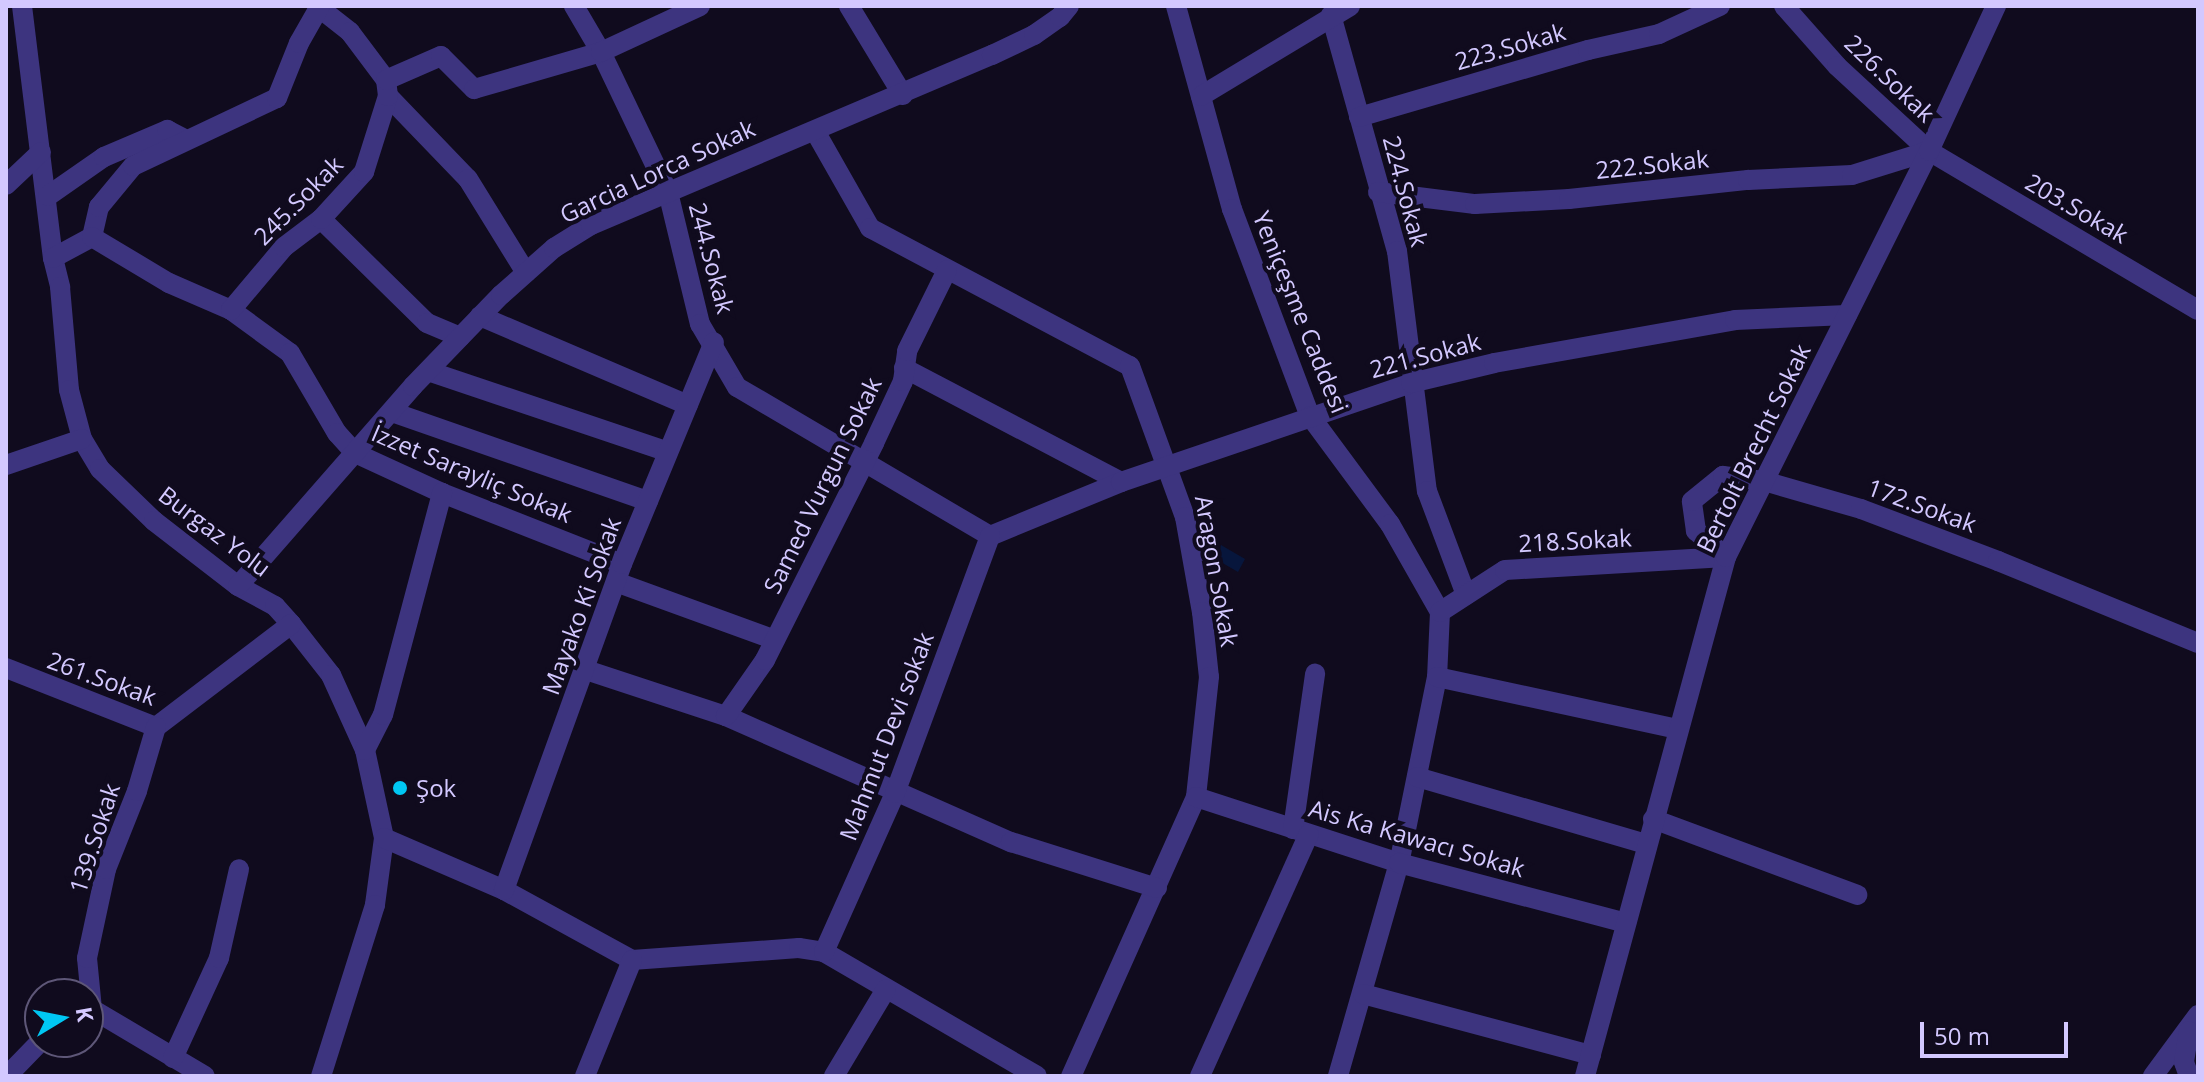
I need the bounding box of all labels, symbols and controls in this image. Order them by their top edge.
street label: 223.Sokak [1451,16,1569,76]
street label: 226.Sokak [1839,28,1941,128]
street label: Garcia Lorca Sokak [555,113,759,229]
street label: 224.Sokak [1377,132,1435,250]
street label: 222.Sokak [1594,144,1710,184]
street label: 245.Sokak [248,150,348,250]
street label: 203.Sokak [2021,167,2133,249]
street label: 244.Sokak [683,199,741,317]
street label: Yeniçeşme Caddesi [1247,207,1355,417]
street label: 221.Sokak [1366,326,1484,384]
street label: Bertolt Brecht Sokak [1690,339,1816,557]
street label: Samed Vurgun Sokak [757,372,887,598]
street label: İzzet Sarayliç Sokak [367,418,577,528]
street label: 172.Sokak [1864,472,1980,538]
street label: Burgaz Yolu [153,480,277,582]
street label: Aragon Sokak [1190,493,1244,649]
street label: Mayako Ki Sokak [536,513,626,699]
street label: 218.Sokak [1518,523,1632,557]
street label: Mahmut Devi sokak [833,628,939,844]
street label: 261.Sokak [44,645,160,711]
place label: Şok [416,774,456,802]
marker: Şok [391,779,409,797]
street label: 139.Sokak [63,780,125,896]
street label: Ais Ka Kawacı Sokak [1306,793,1528,883]
north arrow [24,978,104,1058]
text: K [70,1004,102,1024]
scale bar [1924,1006,2072,1056]
text: 50 m [1934,1019,1990,1052]

